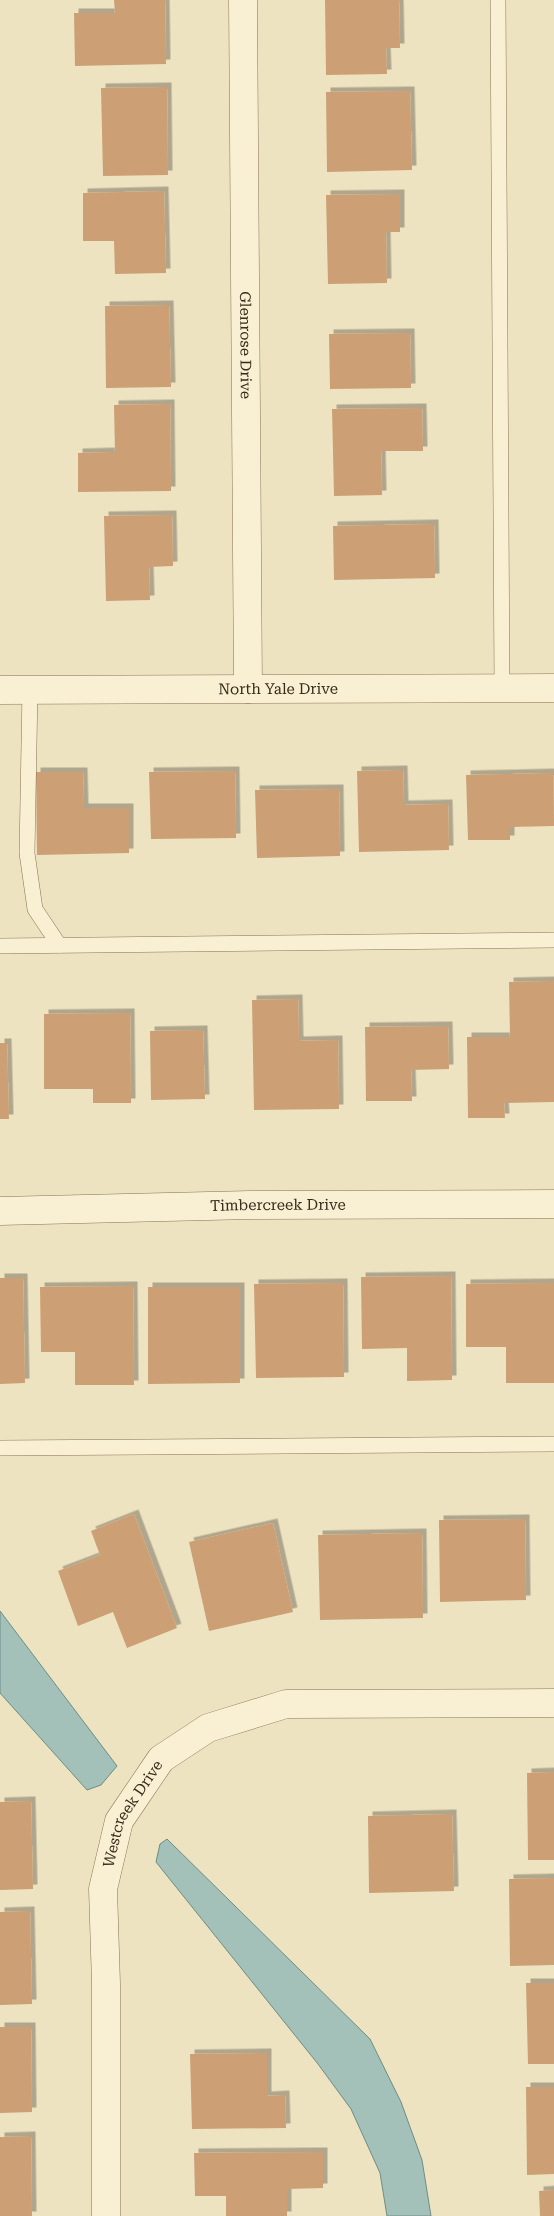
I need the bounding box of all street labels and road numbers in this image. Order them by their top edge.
street label: Glenrose Drive [236,291,255,399]
street label: North Yale Drive [218,680,338,698]
street label: Timbercreek Drive [210,1196,346,1215]
street label: Westcreek Drive [99,1757,167,1869]

